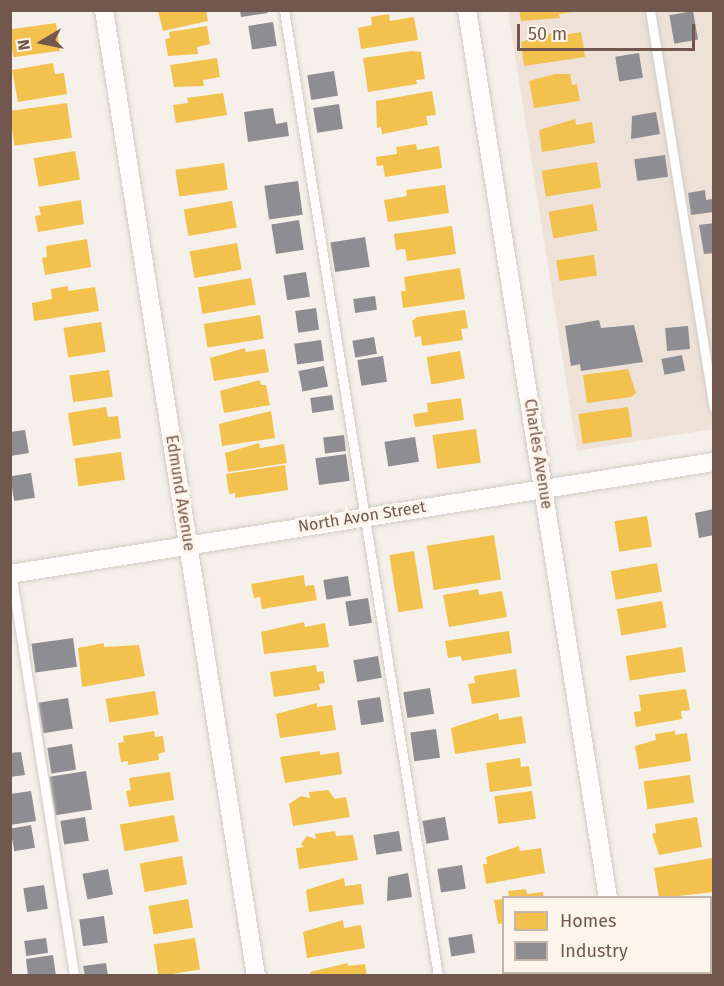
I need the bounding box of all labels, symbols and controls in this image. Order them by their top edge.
north arrow [12,12,72,72]
scale bar [520,12,698,50]
text: 50 m [528,23,567,45]
text: N [14,38,34,52]
street label: Charles Avenue [520,398,556,510]
street label: Edmund Avenue [161,434,199,552]
street label: North Avon Street [297,497,427,537]
legend [502,896,712,974]
text: Homes [560,910,616,932]
text: Industry [560,940,628,962]

